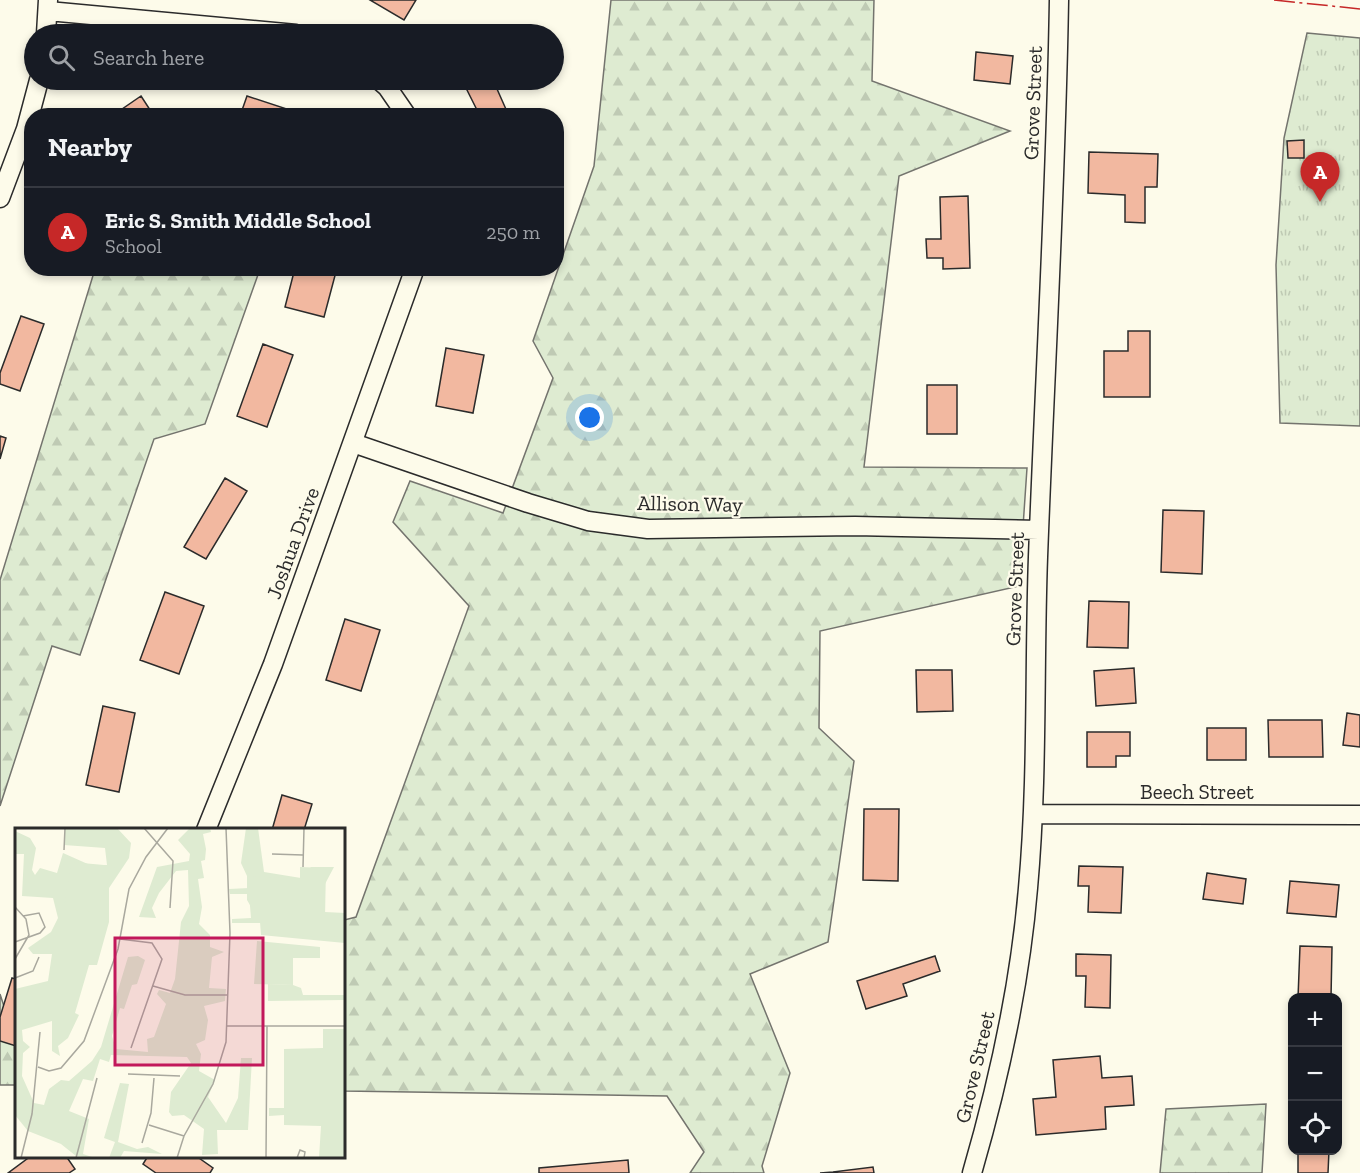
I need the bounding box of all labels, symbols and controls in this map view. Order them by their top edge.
search box [24,24,564,90]
icon: search [45,41,78,74]
text: Search here [93,44,204,71]
street label: Grove Street [1018,45,1047,160]
text: Nearby [48,131,132,163]
pin: A [1300,152,1340,202]
text: Eric S. Smith Middle School [105,207,371,234]
text: A [61,220,74,244]
text: 250 m [486,220,540,244]
text: School [105,234,162,258]
your location [575,403,604,432]
street label: Joshua Drive [261,484,324,602]
street label: Allison Way [637,490,743,517]
street label: Grove Street [1000,531,1029,646]
street label: Beech Street [1140,779,1254,804]
inset map [15,828,345,1158]
map controls [1288,993,1342,1155]
button: + [1288,993,1342,1047]
street label: Grove Street [950,1008,1000,1125]
button: − [1288,1047,1342,1101]
button: locate [1288,1101,1342,1155]

